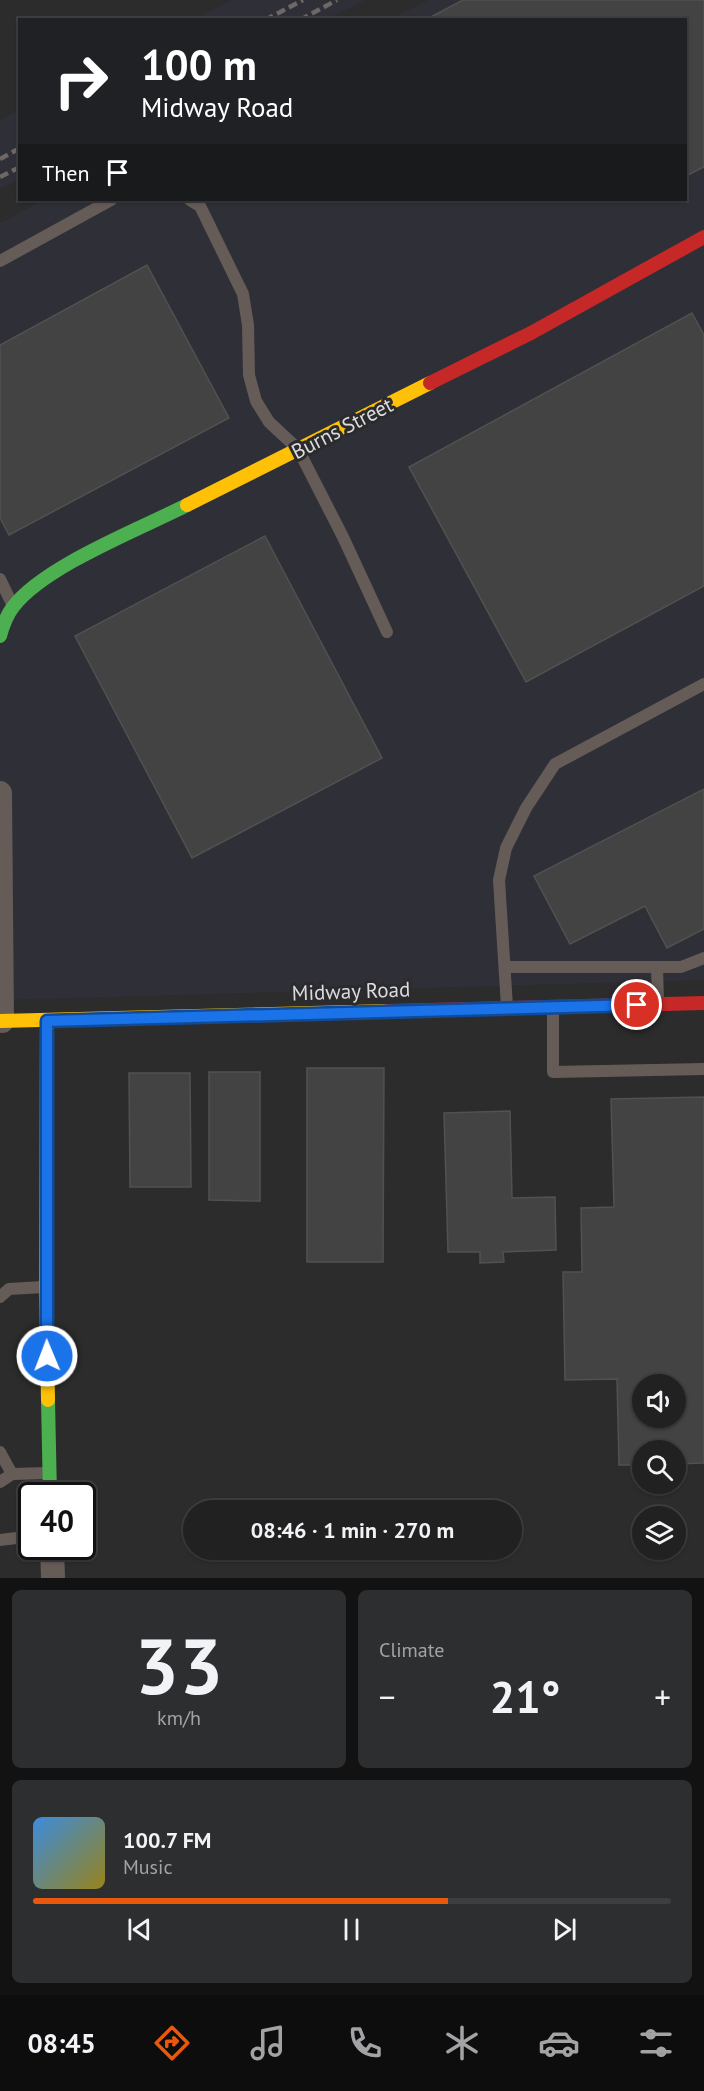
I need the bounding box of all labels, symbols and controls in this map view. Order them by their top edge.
text: 100 m [141,37,257,92]
icon: right [42,42,120,120]
text: Midway Road [141,90,293,124]
icon: arrive [101,156,134,189]
text: Then [42,159,89,187]
street label: Burns Street [287,391,397,465]
street label: Midway Road [291,975,411,1007]
pin [611,979,662,1030]
icon: arrive [620,988,653,1021]
position arrow [15,1324,79,1388]
map controls [632,1374,686,1560]
button: sound [632,1374,686,1428]
button: search [632,1440,686,1494]
speed limit sign: 40 [18,1482,96,1560]
button: layers [632,1506,686,1560]
text: 08:46 · 1 min · 270 m [251,1516,454,1544]
text: 33 [135,1615,223,1716]
text: Climate [379,1637,445,1663]
text: 21° [490,1667,560,1725]
text: − [379,1675,396,1718]
text: + [654,1675,671,1718]
text: km/h [157,1705,201,1731]
text: 100.7 FM [123,1826,211,1854]
text: Music [123,1854,172,1880]
icon: previous [123,1913,156,1946]
icon: pause [335,1913,368,1946]
icon: next [548,1913,581,1946]
icon: directions [151,2022,193,2064]
icon: music [247,2022,289,2064]
icon: phone [344,2022,386,2064]
icon: climate [441,2022,483,2064]
icon: car [538,2022,580,2064]
icon: filters [635,2022,677,2064]
text: 08:45 [27,2026,96,2060]

